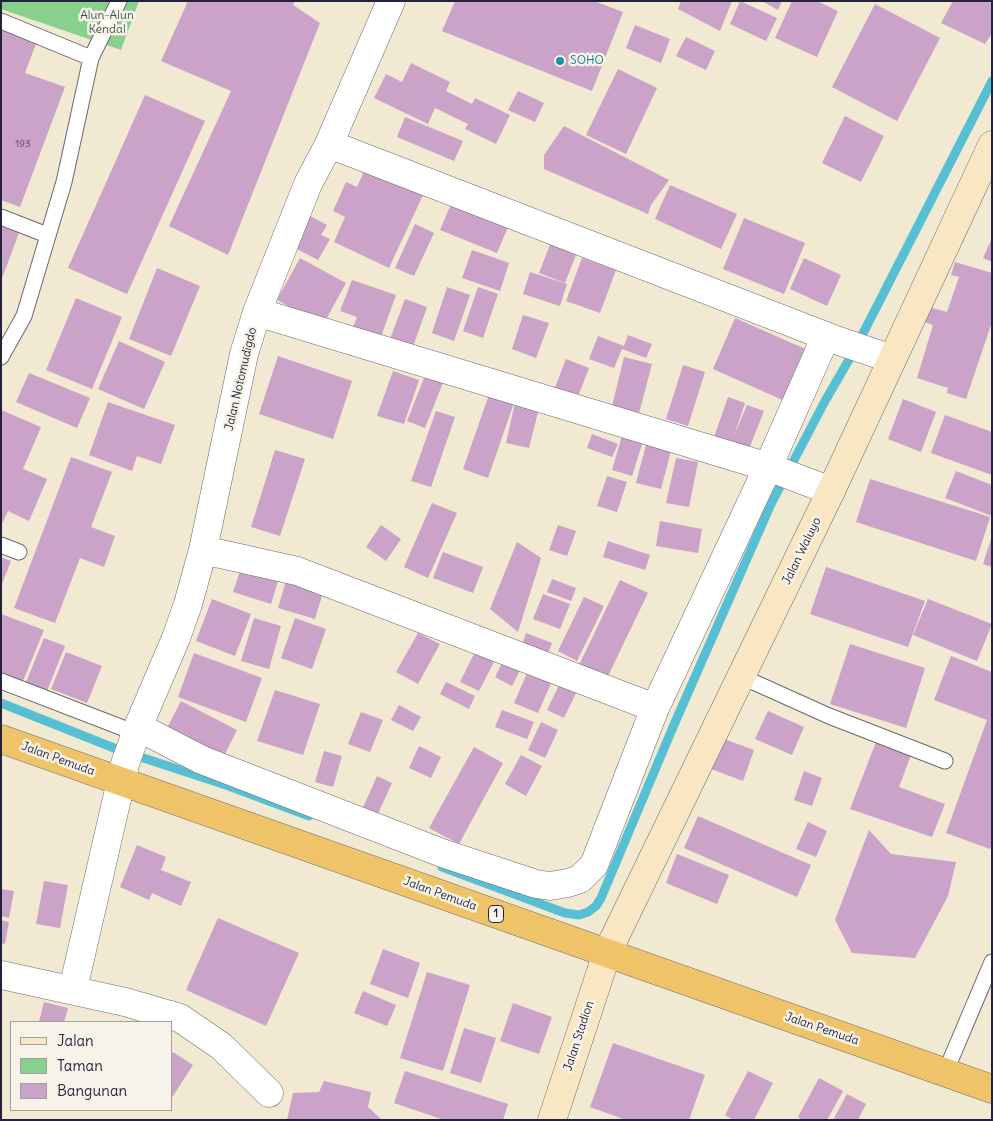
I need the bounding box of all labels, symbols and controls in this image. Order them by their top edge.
park label: Alun-Alun Kendal [80,9,134,37]
place label: SOHO [570,54,604,68]
marker: SOHO [554,55,566,67]
house number: 193 [15,138,31,150]
street label: Jalan Notomudigdo [222,326,260,432]
street label: Jalan Waluyo [780,515,824,587]
street label: Jalan Pemuda [19,739,97,779]
street label: Jalan Pemuda [401,874,479,914]
road number: 1 [488,906,504,922]
street label: Jalan Stadion [561,999,597,1073]
street label: Jalan Pemuda [783,1010,861,1048]
legend [10,1021,172,1111]
text: Jalan [57,1031,94,1050]
text: Taman [57,1056,103,1075]
text: Bangunan [57,1081,127,1100]

